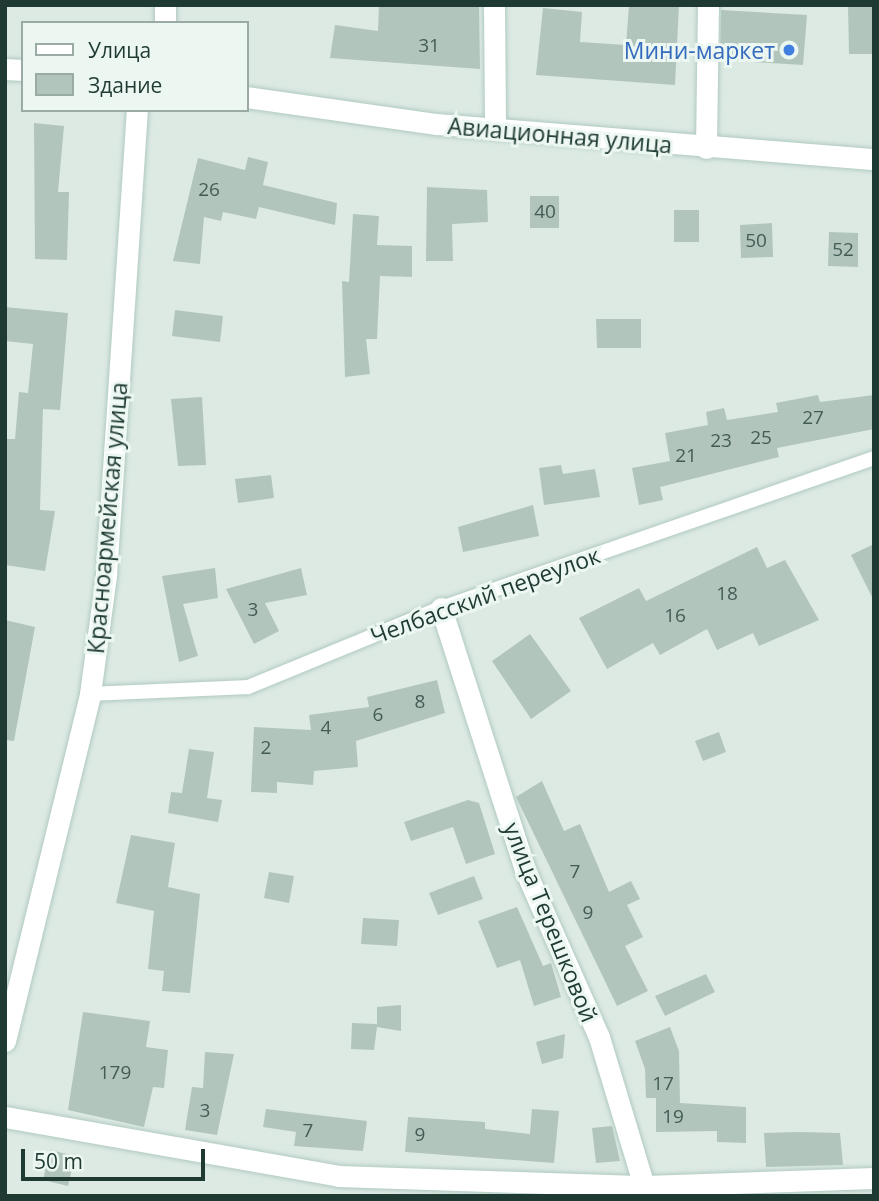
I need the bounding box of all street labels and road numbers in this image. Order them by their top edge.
street label: Авиационная улица [447,111,673,159]
street label: Красноармейская улица [81,381,133,655]
street label: Челбасский переулок [366,541,604,649]
street label: улица Терешковой [498,818,604,1026]

